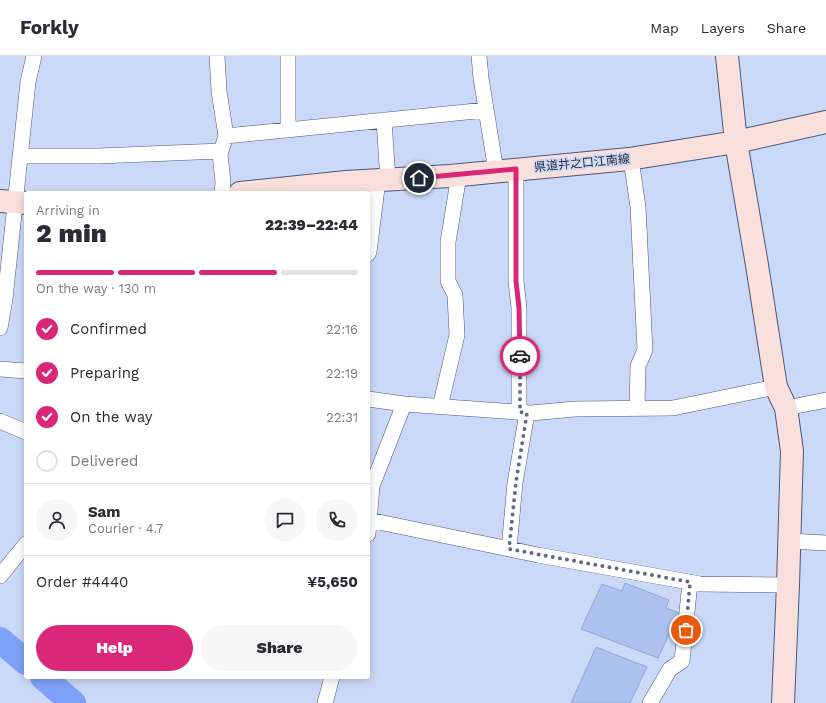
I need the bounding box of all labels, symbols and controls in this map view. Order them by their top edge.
text: Forkly [20,16,79,39]
text: Map [650,20,679,36]
text: Layers [701,20,745,36]
text: Share [767,20,806,36]
street label: 県道井之口江南線 [534,152,630,174]
pin [402,161,436,195]
icon: home [408,167,430,189]
text: Arriving in [36,203,100,218]
text: 22:39–22:44 [265,216,358,234]
text: 2 min [36,218,107,248]
text: On the way · 130 m [36,281,156,296]
icon: check [36,318,58,340]
text: Confirmed [70,320,147,338]
text: 22:16 [326,322,358,337]
courier [500,336,540,376]
icon: car [509,345,531,367]
icon: check [36,362,58,384]
text: Preparing [70,364,139,382]
text: 22:19 [326,366,358,381]
icon: check [36,406,58,428]
text: On the way [70,408,152,426]
text: 22:31 [326,410,358,425]
text: Delivered [70,452,138,470]
button: person [36,499,78,541]
button: chat [264,499,306,541]
button: phone [316,499,358,541]
text: Sam [88,503,120,521]
text: Courier · 4.7 [88,521,163,536]
text: Order #4440 [36,573,128,591]
text: ¥5,650 [307,573,358,591]
pin [669,613,703,647]
icon: bag [675,619,697,641]
button: Help [36,625,193,671]
button: Share [201,625,358,671]

